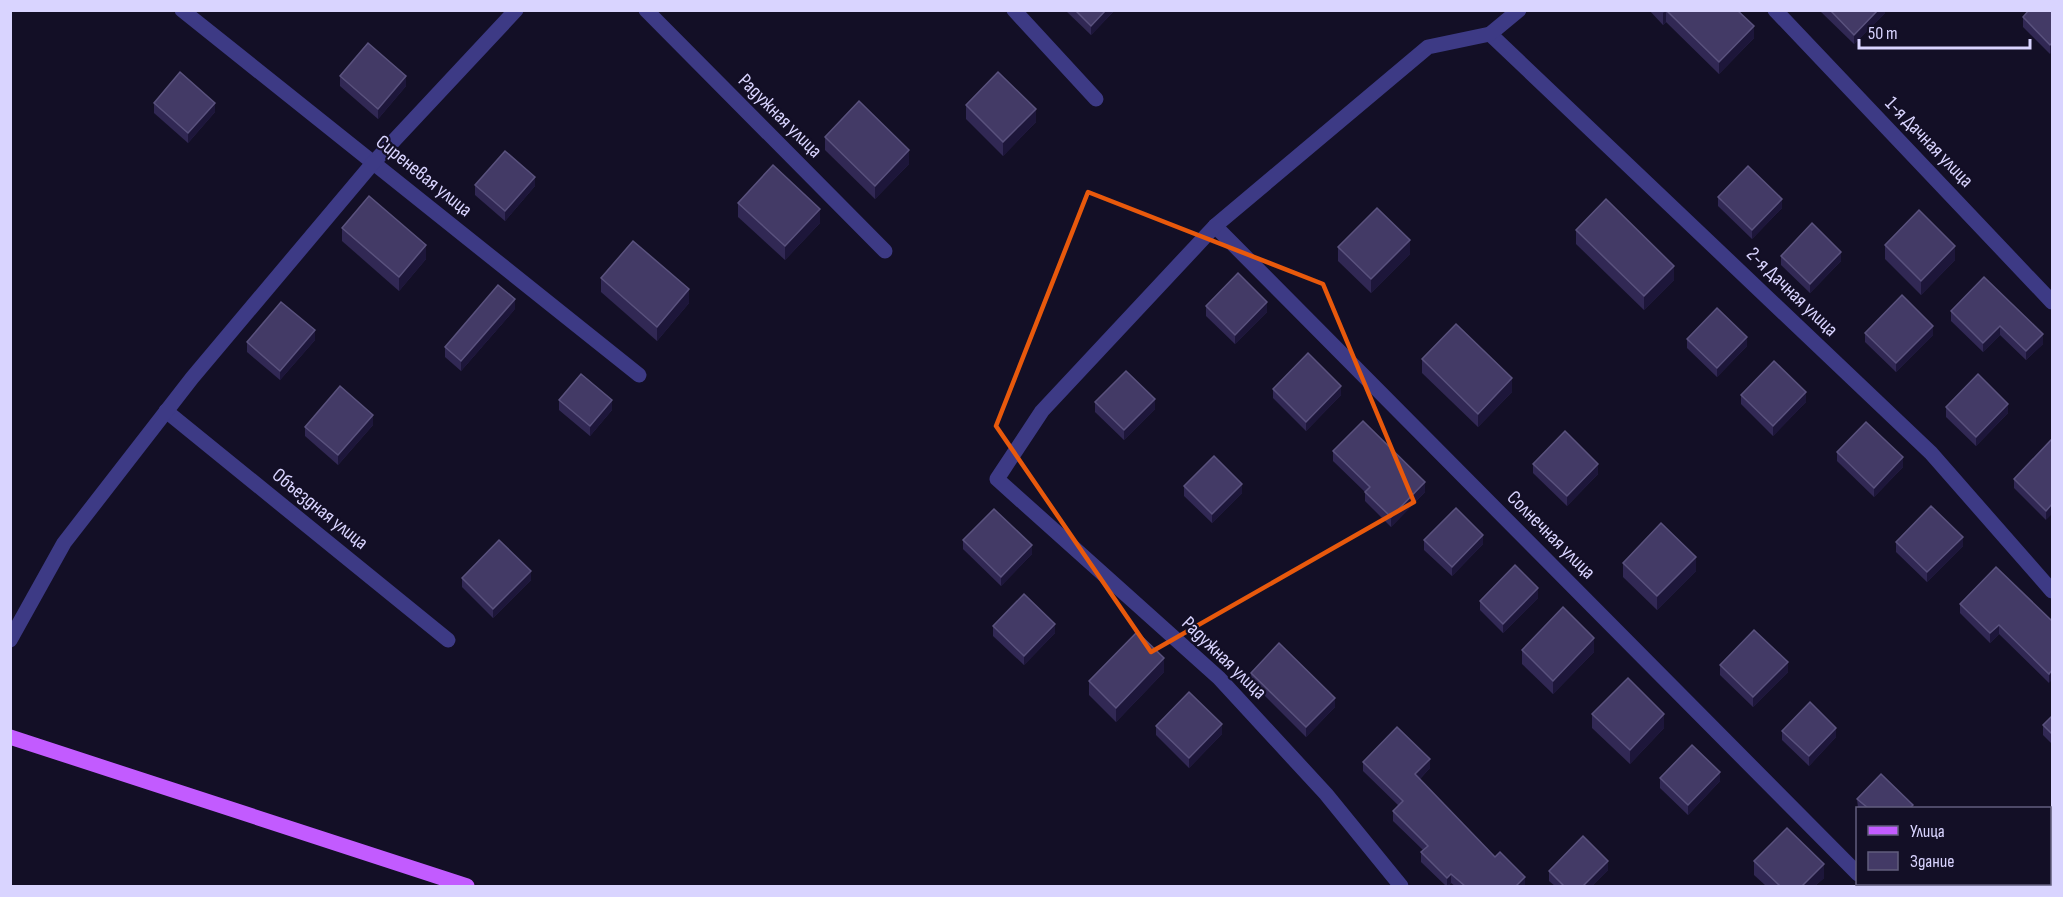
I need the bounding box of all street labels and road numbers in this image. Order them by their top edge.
street label: Радужная улица [733,69,827,163]
street label: 1-я Дачная улица [1880,92,1978,192]
street label: Сиреневая улица [371,130,477,222]
street label: 2-я Дачная улица [1741,242,1843,342]
street label: Объездная улица [267,463,373,555]
street label: Солнечная улица [1502,486,1600,584]
street label: Радужная улица [1177,612,1271,704]

